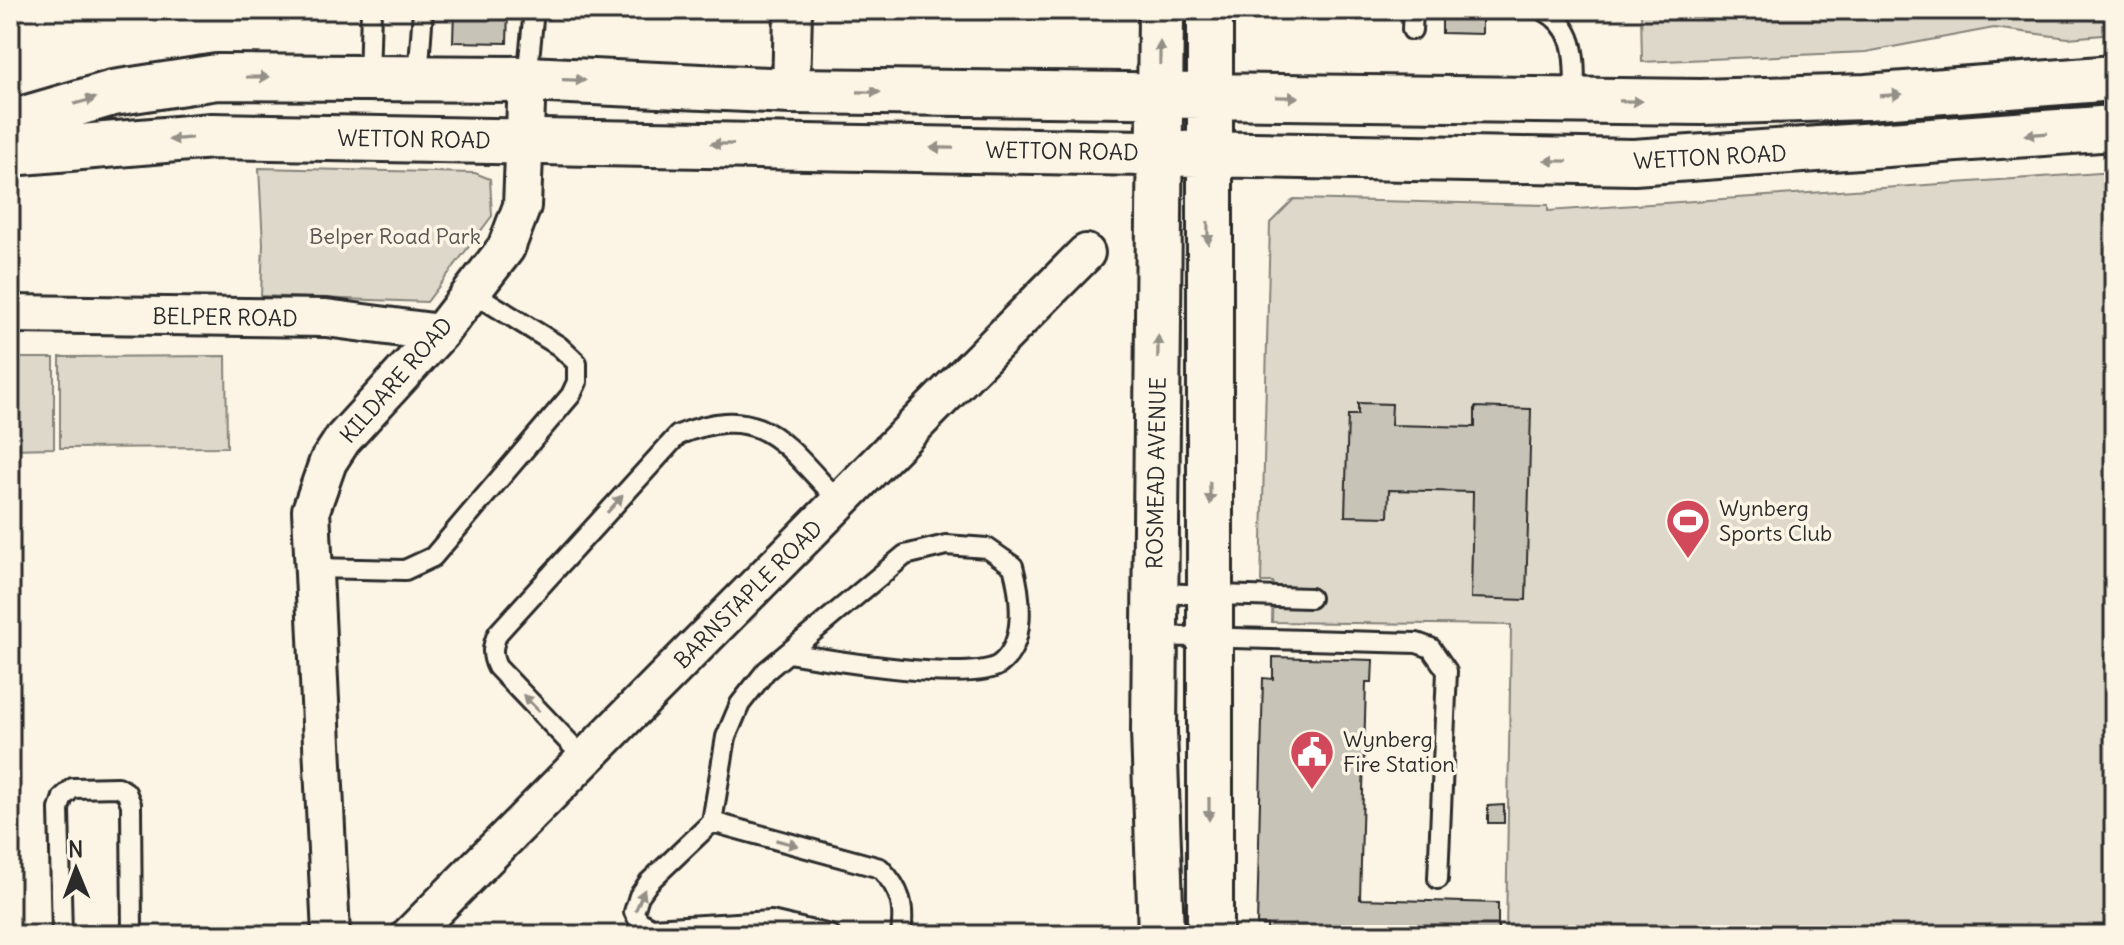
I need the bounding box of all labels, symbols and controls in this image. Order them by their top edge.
one-way arrow [1154,40,1166,65]
one-way arrow [246,71,271,83]
one-way arrow [562,74,587,87]
one-way arrow [857,86,882,98]
one-way arrow [1879,88,1904,101]
one-way arrow [1275,90,1300,103]
one-way arrow [73,94,97,107]
one-way arrow [1619,95,1644,107]
street label: WETTON ROAD [337,124,491,154]
one-way arrow [2023,128,2048,141]
one-way arrow [168,133,193,146]
street label: WETTON ROAD [985,136,1139,166]
one-way arrow [709,137,734,150]
street label: WETTON ROAD [1633,139,1787,175]
one-way arrow [929,142,954,154]
one-way arrow [1543,155,1568,168]
one-way arrow [1202,221,1214,246]
park label: Belper Road Park [309,222,481,250]
street label: BELPER ROAD [152,302,298,332]
street label: KILDARE ROAD [334,311,458,449]
one-way arrow [1151,334,1164,359]
street label: ROSMEAD AVENUE [1140,377,1172,569]
one-way arrow [1204,481,1216,506]
place label: Wynberg Sports Club [1719,494,1832,547]
one-way arrow [606,495,624,514]
sports icon: Wynberg Sports Club [1664,497,1712,560]
street label: BARNSTAPLE ROAD [668,514,828,674]
one-way arrow [522,694,540,713]
place label: Wynberg Fire Station [1343,725,1455,778]
public building icon: Wynberg Fire Station [1288,728,1336,791]
one-way arrow [1203,797,1215,822]
north arrow [36,829,116,909]
text: N [68,835,83,863]
one-way arrow [776,837,800,850]
one-way arrow [633,888,646,911]

